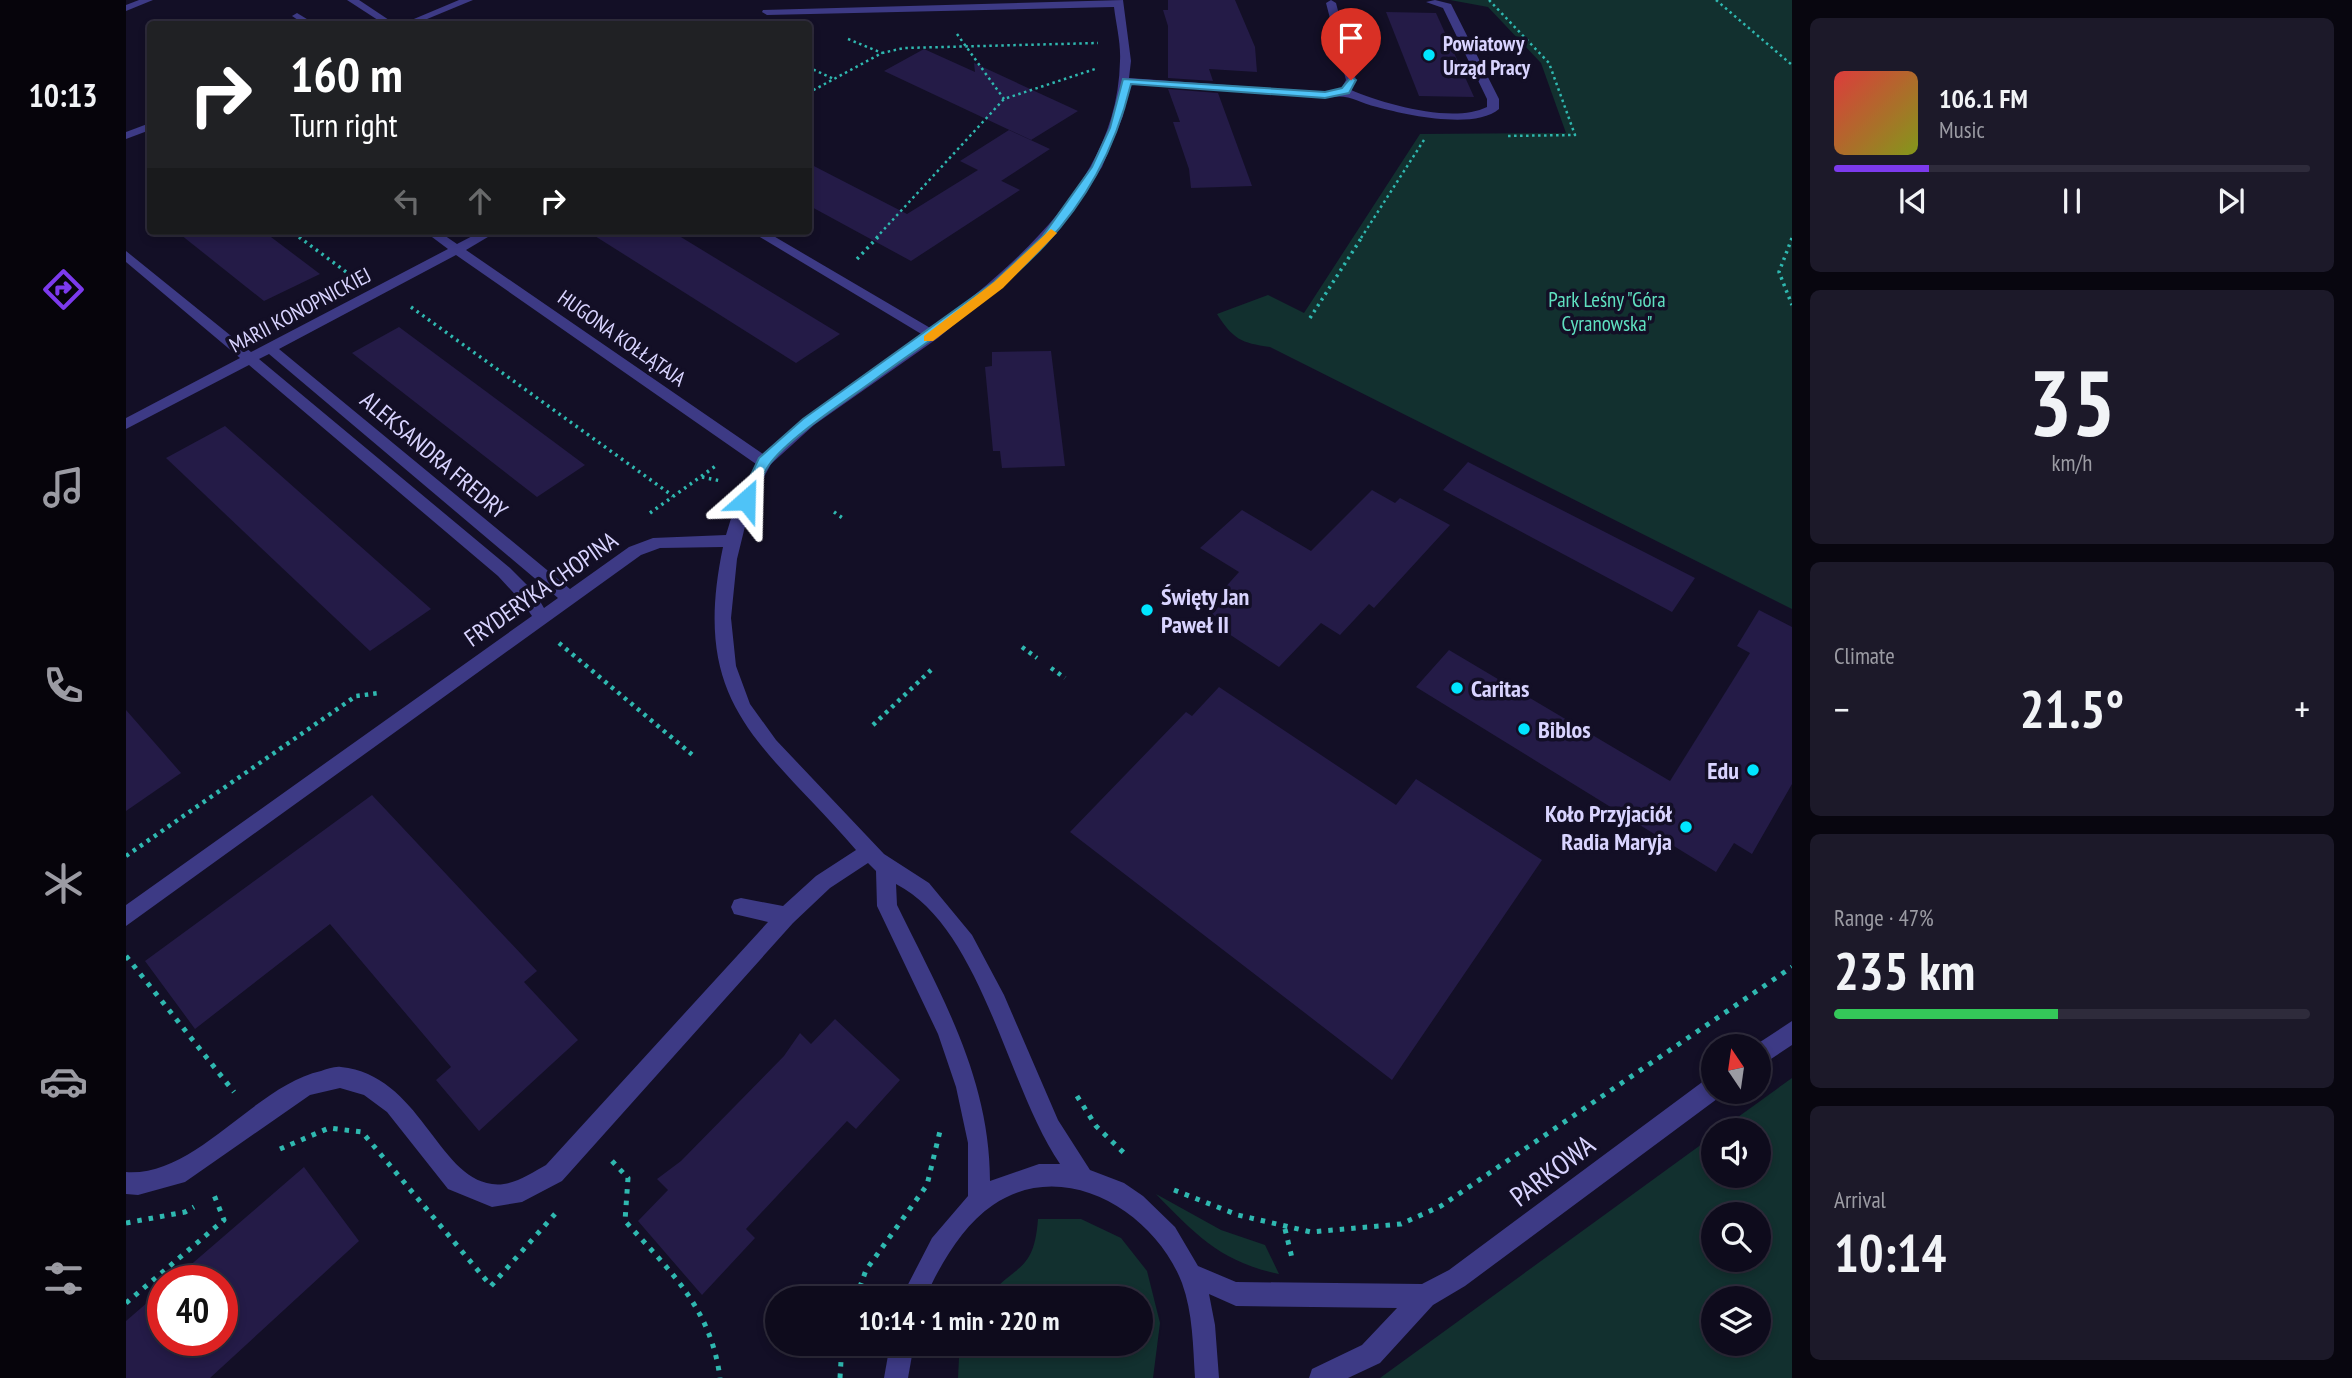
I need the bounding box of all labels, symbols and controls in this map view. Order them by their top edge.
pin [1321,8,1381,80]
icon: arrive [1332,19,1370,57]
place label: Powiatowy Urząd Pracy [1443,30,1531,81]
text: 160 m [290,42,403,106]
marker: Powiatowy Urząd Pracy [1421,47,1437,63]
icon: right [175,49,266,140]
text: 10:13 [28,74,98,116]
text: 106.1 FM [1939,82,2028,115]
text: Turn right [290,104,398,146]
text: Music [1939,115,1985,144]
icon: left [388,182,426,220]
icon: ahead [461,182,499,220]
icon: right [534,182,572,220]
icon: previous [1894,182,1932,220]
icon: pause [2053,182,2091,220]
icon: next [2212,182,2250,220]
street label: MARII KONOPNICKIEJ [225,261,375,359]
icon: directions [39,265,88,314]
street label: HUGONA KOŁŁĄTAJA [553,284,691,392]
park label: Park Leśny "Góra Cyranowska" [1548,286,1666,337]
text: 35 [2029,343,2116,461]
street label: ALEKSANDRA FREDRY [354,384,514,526]
text: km/h [2052,448,2092,477]
icon: music [39,463,88,512]
position arrow [709,463,783,537]
street label: FRYDERYKA CHOPINA [458,524,624,653]
place label: Święty Jan Paweł II [1161,581,1249,640]
marker: Święty Jan Paweł II [1139,602,1155,618]
text: Climate [1834,641,1895,670]
icon: phone [39,661,88,710]
place label: Caritas [1471,673,1529,704]
text: 21.5° [2020,675,2124,742]
marker: Caritas [1449,680,1465,696]
text: − [1834,684,1850,733]
text: + [2294,684,2310,733]
place label: Biblos [1538,714,1591,745]
marker: Biblos [1516,721,1532,737]
place label: Edu [1707,755,1739,786]
marker: Edu [1745,762,1761,778]
place label: Koło Przyjaciół Radia Maryja [1545,798,1673,857]
marker: Koło Przyjaciół Radia Maryja [1678,819,1694,835]
icon: climate [39,859,88,908]
text: Range · 47% [1834,903,1934,932]
text: 235 km [1834,937,1975,1004]
north arrow [1701,1034,1771,1104]
map controls [1701,1034,1771,1356]
icon: car [39,1057,88,1106]
button: sound [1701,1118,1771,1188]
street label: PARKOWA [1502,1125,1603,1214]
text: Arrival [1834,1185,1886,1214]
button: search [1701,1202,1771,1272]
text: 10:14 [1834,1219,1946,1286]
icon: filters [39,1254,88,1303]
speed limit sign: 40 [147,1265,238,1356]
button: layers [1701,1286,1771,1356]
text: 10:14 · 1 min · 220 m [859,1304,1059,1337]

